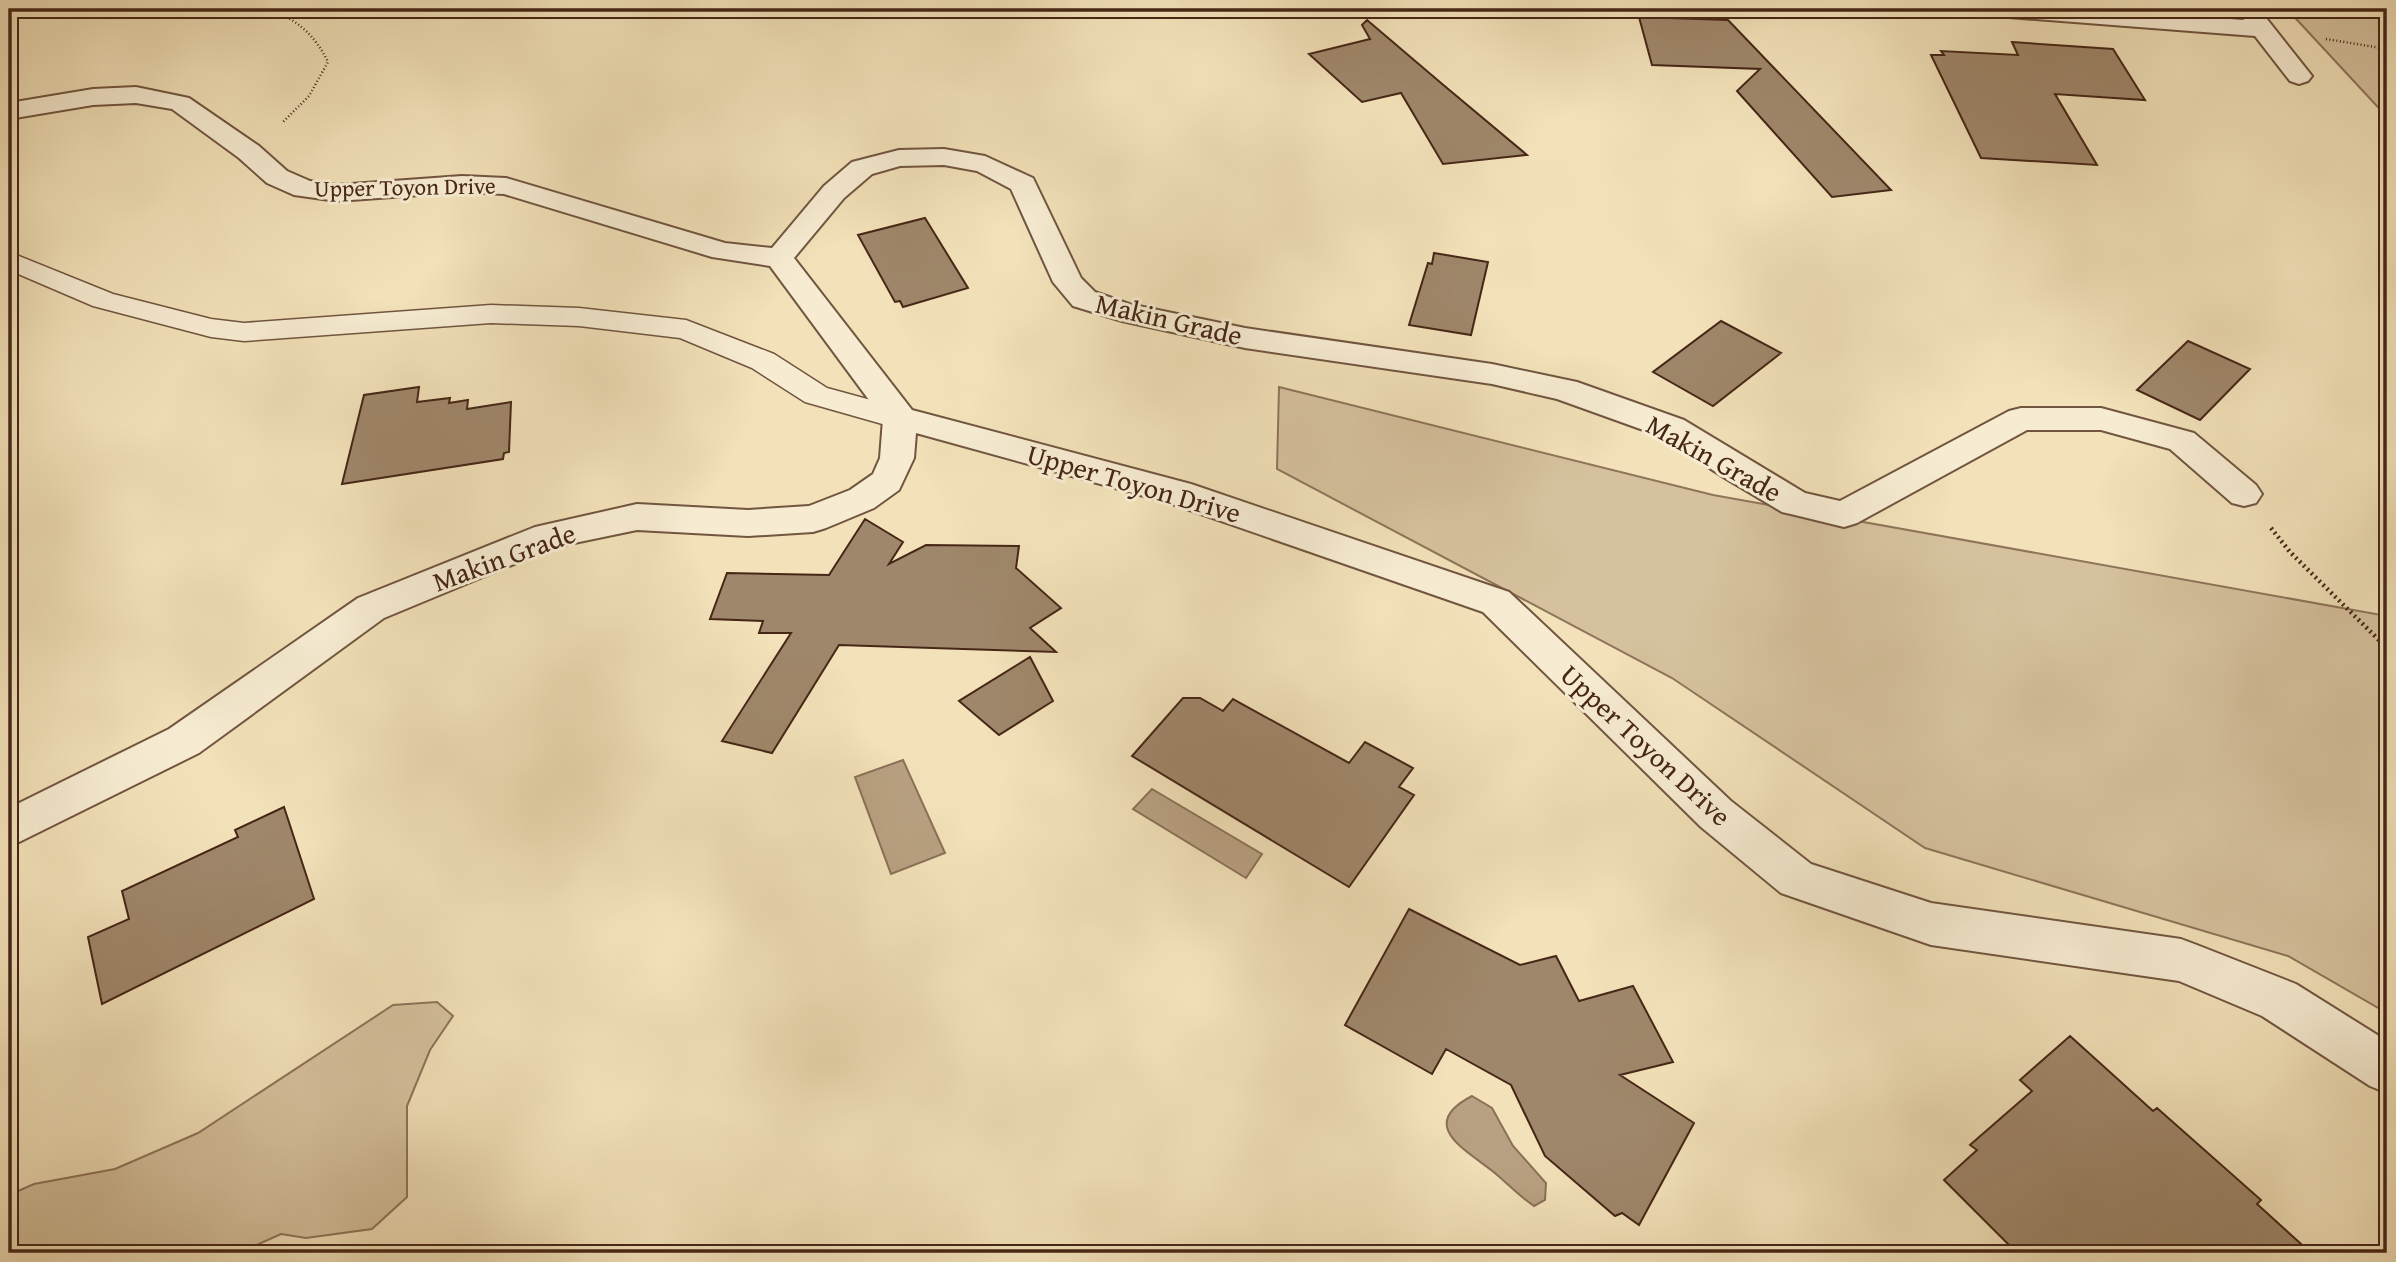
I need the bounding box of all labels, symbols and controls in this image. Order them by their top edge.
street label: Upper Toyon Drive [314,168,496,205]
street label: Makin Grade [1092,282,1246,355]
street label: Makin Grade [1639,403,1789,512]
street label: Upper Toyon Drive [1022,432,1246,533]
street label: Makin Grade [427,512,581,601]
street label: Upper Toyon Drive [1552,654,1741,835]

